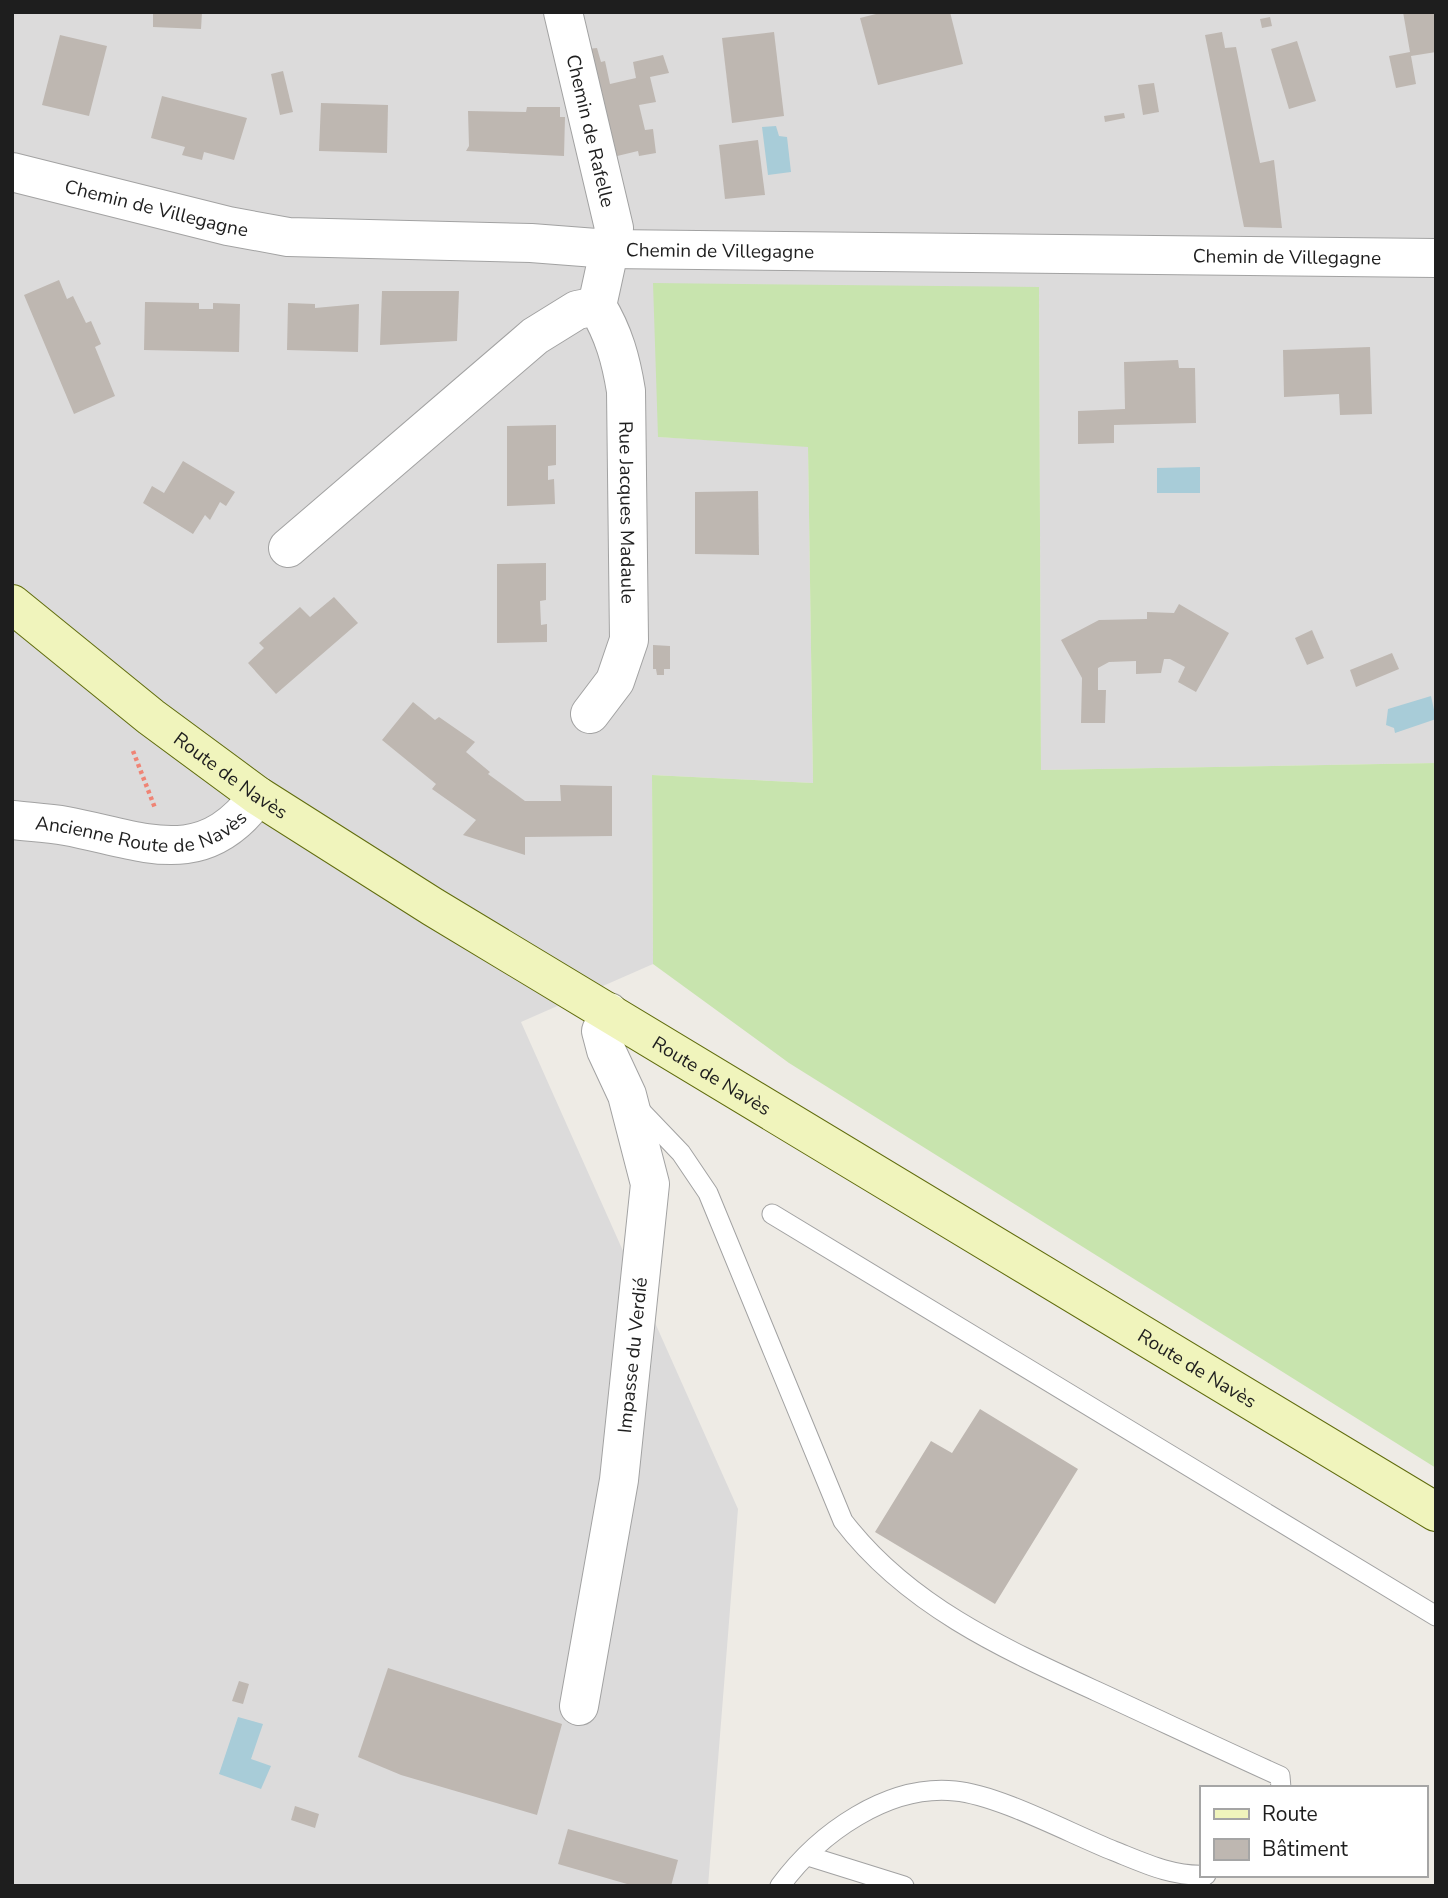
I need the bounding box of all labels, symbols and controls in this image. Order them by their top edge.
street label: Chemin de Rafelle [559,52,621,210]
street label: Chemin de Villegagne [62,174,250,243]
street label: Chemin de Villegagne [626,237,814,265]
street label: Chemin de Villegagne [1193,243,1381,271]
street label: Rue Jacques Madaule [612,421,641,604]
street label: Route de Navès [168,726,292,826]
street label: Ancienne Route de Navès [34,805,253,859]
street label: Route de Navès [647,1030,776,1122]
street label: Impasse du Verdié [612,1276,654,1435]
street label: Route de Navès [1133,1323,1261,1415]
legend [1200,1786,1427,1877]
text: Route [1262,1800,1318,1828]
text: Bâtiment [1262,1835,1349,1863]

